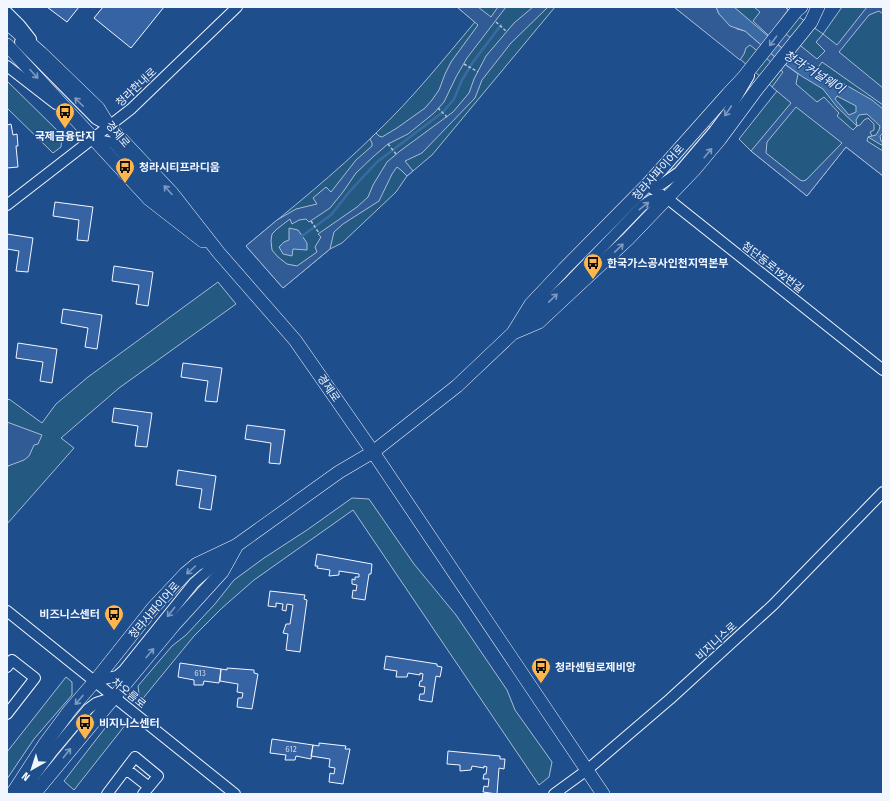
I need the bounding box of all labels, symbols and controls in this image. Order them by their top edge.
one-way arrow [769,36,777,47]
water label: 청라 커널웨이 [781,48,848,97]
street label: 청라한내로 [113,65,159,109]
one-way arrow [29,69,38,79]
one-way arrow [74,97,84,107]
bus stop icon: 국제금융단지 [54,101,76,129]
one-way arrow [724,105,732,116]
street label: 경제로 [103,119,132,150]
place label: 국제금융단지 [35,130,95,143]
street label: 청라사파이어로 [630,142,687,203]
one-way arrow [704,148,713,159]
bus stop icon: 청라시티프라디움 [114,156,136,184]
place label: 청라시티프라디움 [139,161,220,174]
one-way arrow [164,185,173,195]
one-way arrow [639,201,650,210]
street label: 첨단동로192번길 [739,239,806,296]
one-way arrow [614,243,624,253]
bus stop icon: 한국가스공사인천지역본부 [582,252,604,280]
place label: 한국가스공사인천지역본부 [607,257,728,270]
one-way arrow [548,293,558,303]
street label: 경제로 [315,372,343,404]
one-way arrow [185,565,196,574]
street label: 청라사파이어로 [126,579,183,641]
bus stop icon: 비즈니스센터 [103,603,125,631]
one-way arrow [166,607,175,618]
place label: 비즈니스센터 [39,608,100,621]
street label: 비지니스로 [693,620,739,663]
one-way arrow [146,648,155,658]
bus stop icon: 청라센텀로제비앙 [530,656,552,684]
place label: 청라센텀로제비앙 [555,661,636,674]
house number: 613 [194,668,206,678]
street label: 차오름로 [109,676,149,711]
one-way arrow [74,695,83,705]
bus stop icon: 비지니스센터 [74,712,96,740]
place label: 비지니스센터 [99,717,160,730]
house number: 612 [285,744,297,754]
one-way arrow [63,748,72,758]
north arrow [12,749,52,789]
text: N [19,769,33,784]

